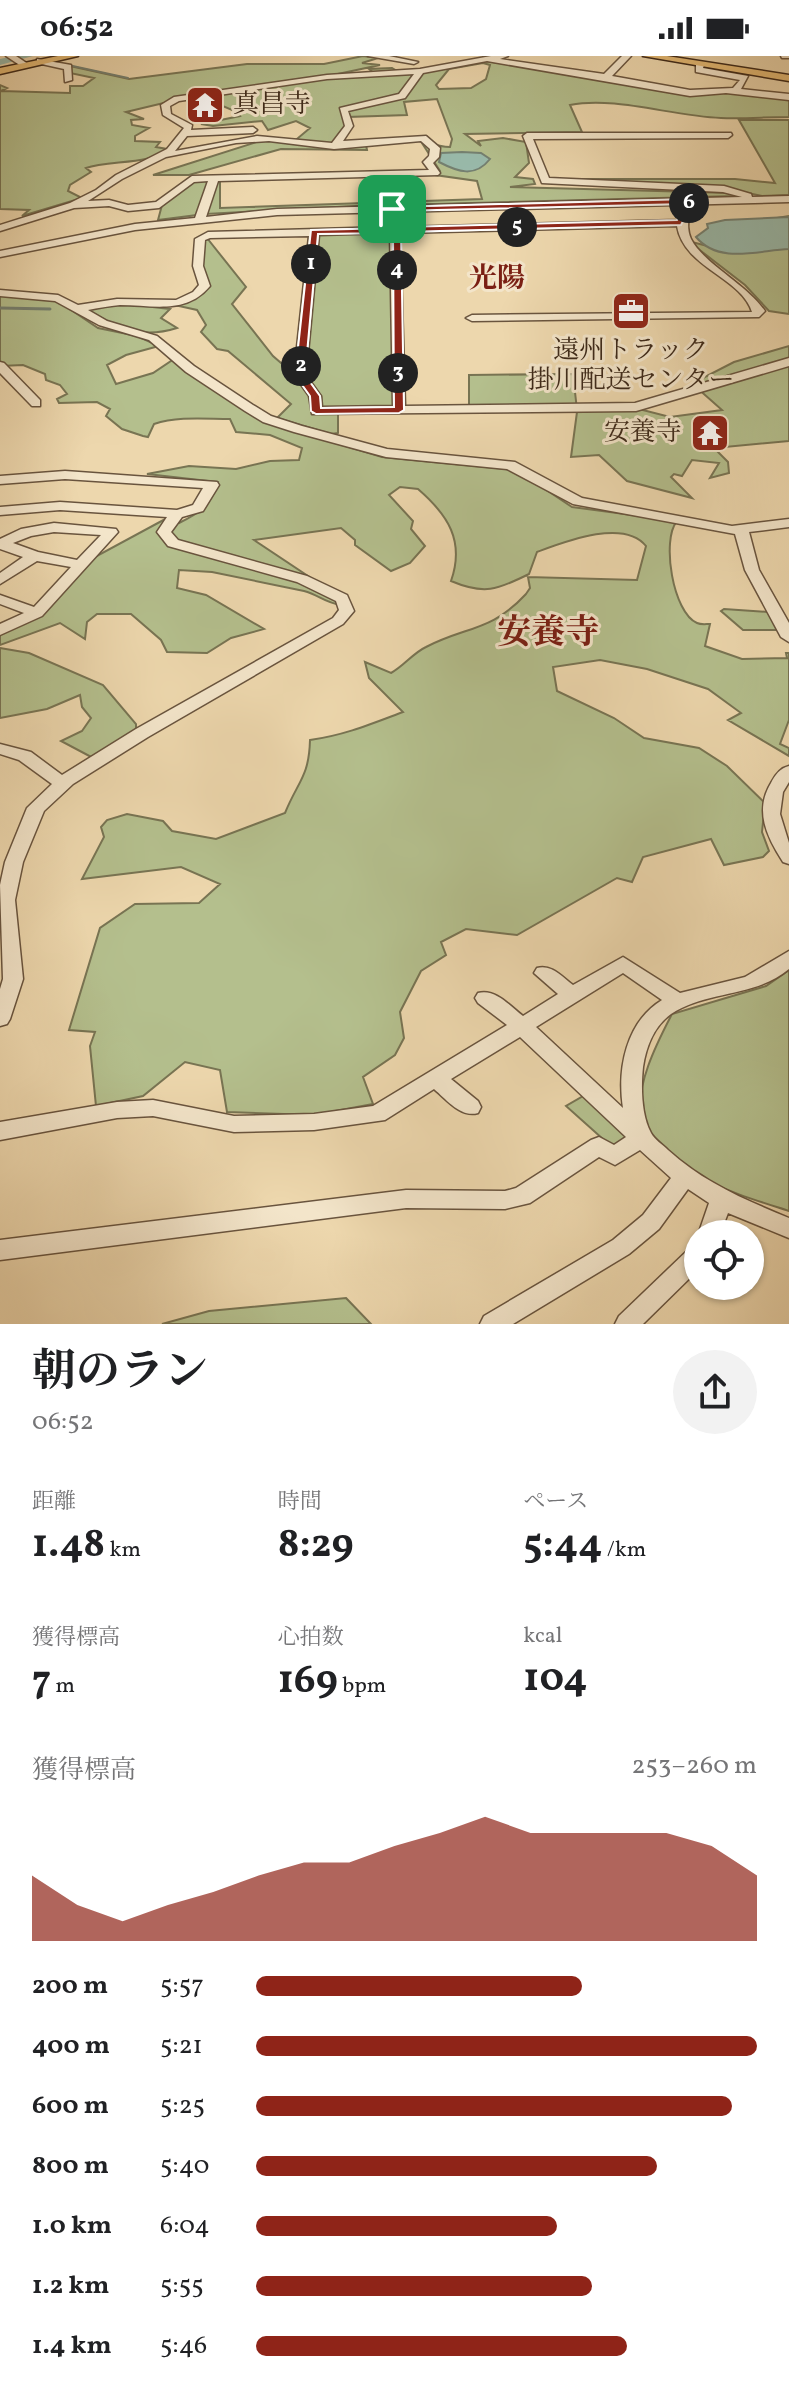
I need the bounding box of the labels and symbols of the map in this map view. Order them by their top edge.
temple icon: 真昌寺 [184,84,226,126]
place label: 真昌寺 [233,87,311,123]
pin [358,175,426,243]
pin: 6 [669,183,709,223]
pin: 5 [497,207,537,247]
pin: 1 [291,244,331,284]
pin: 4 [377,250,417,290]
district label: 光陽 [469,260,525,299]
office icon: 遠州トラック 掛川配送センター [610,290,652,332]
place label: 遠州トラック 掛川配送センター [528,333,734,399]
pin: 2 [281,346,321,386]
pin: 3 [378,353,418,393]
temple icon: 安養寺 [689,412,731,454]
place label: 安養寺 [604,415,682,451]
district label: 安養寺 [497,611,599,658]

